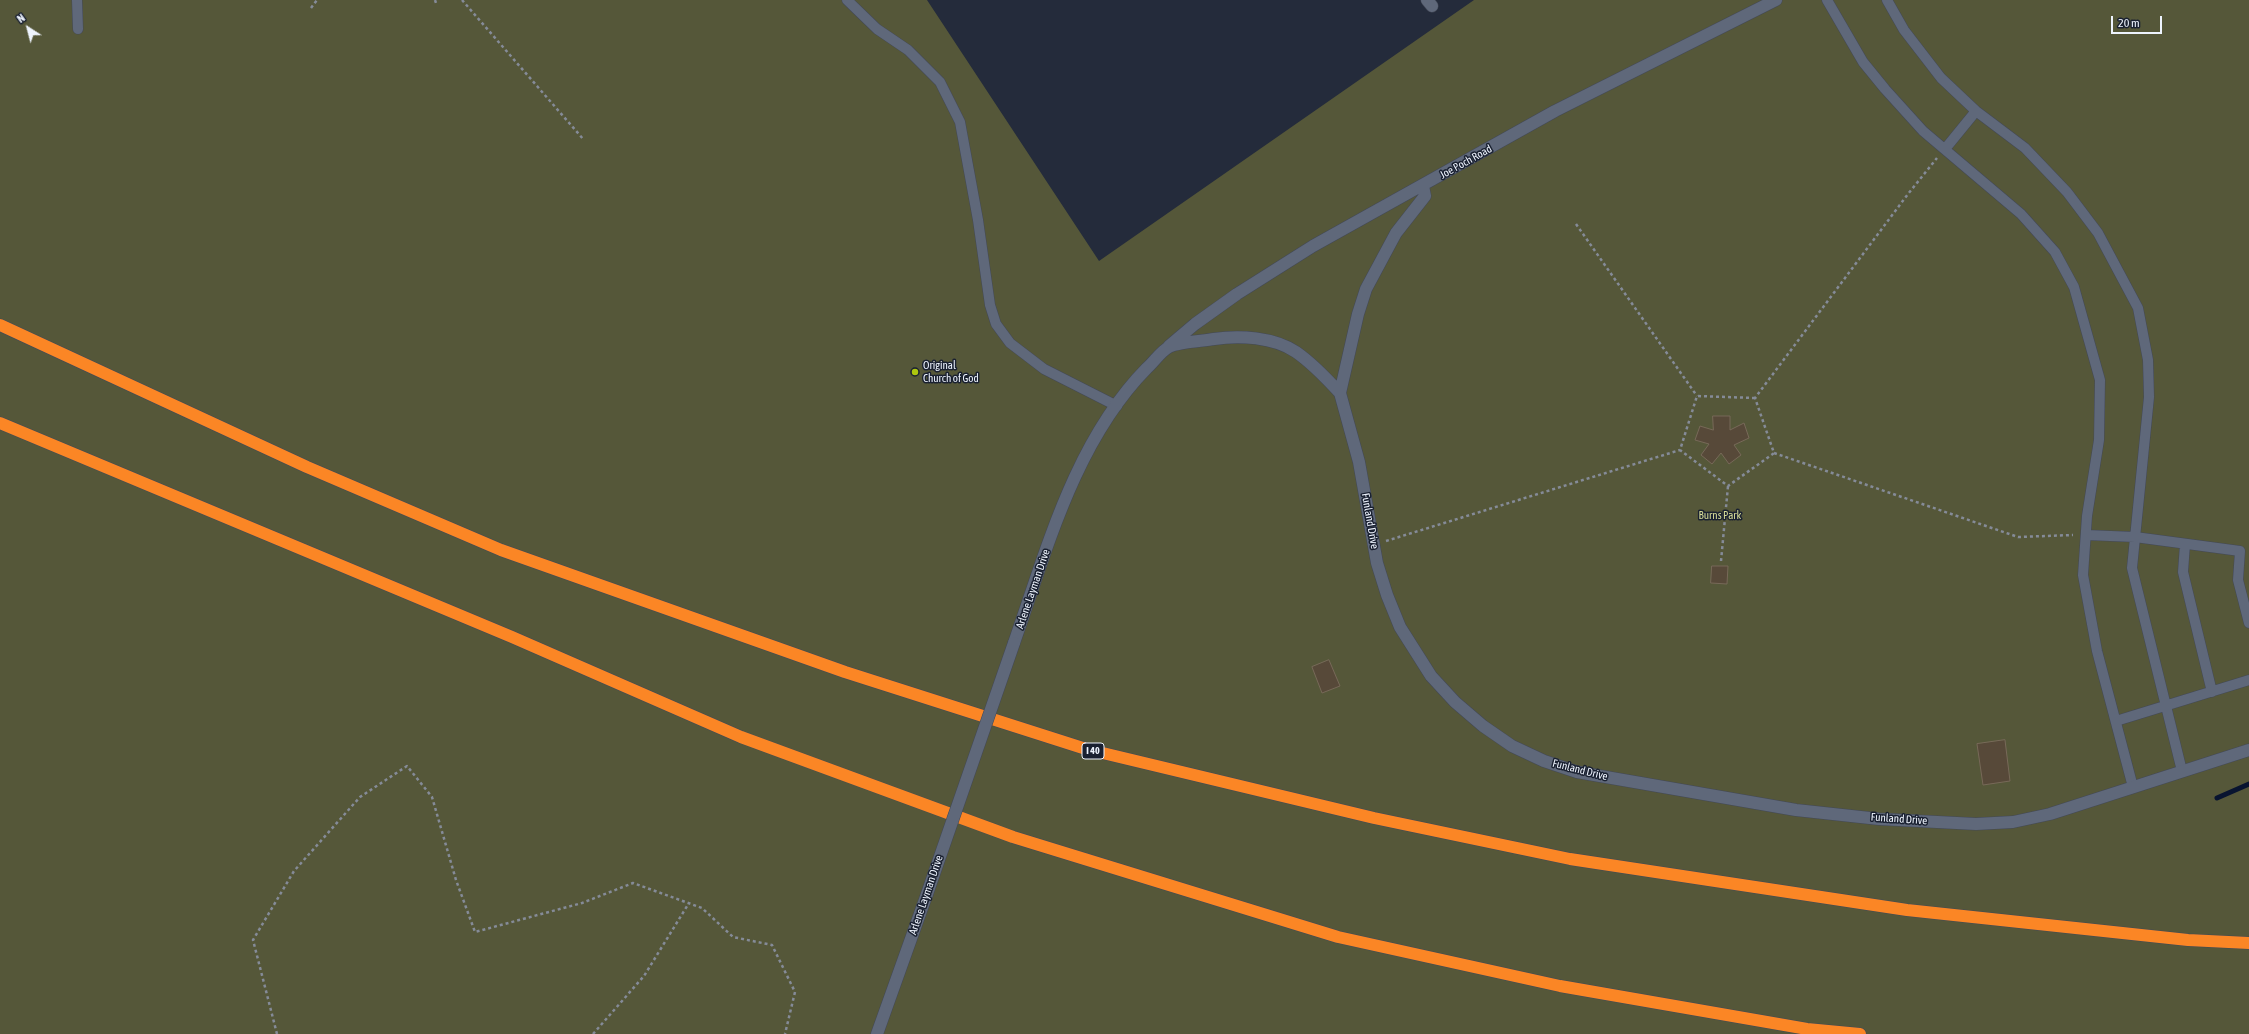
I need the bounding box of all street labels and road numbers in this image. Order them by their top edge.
street label: Joe Poch Road [1438,142,1494,182]
street label: Funland Drive [1359,492,1381,550]
street label: Arlene Layman Drive [1013,547,1053,631]
road number: I 40 [1082,743,1104,759]
street label: Funland Drive [1551,757,1609,783]
street label: Funland Drive [1870,810,1928,828]
street label: Arlene Layman Drive [906,853,946,937]

